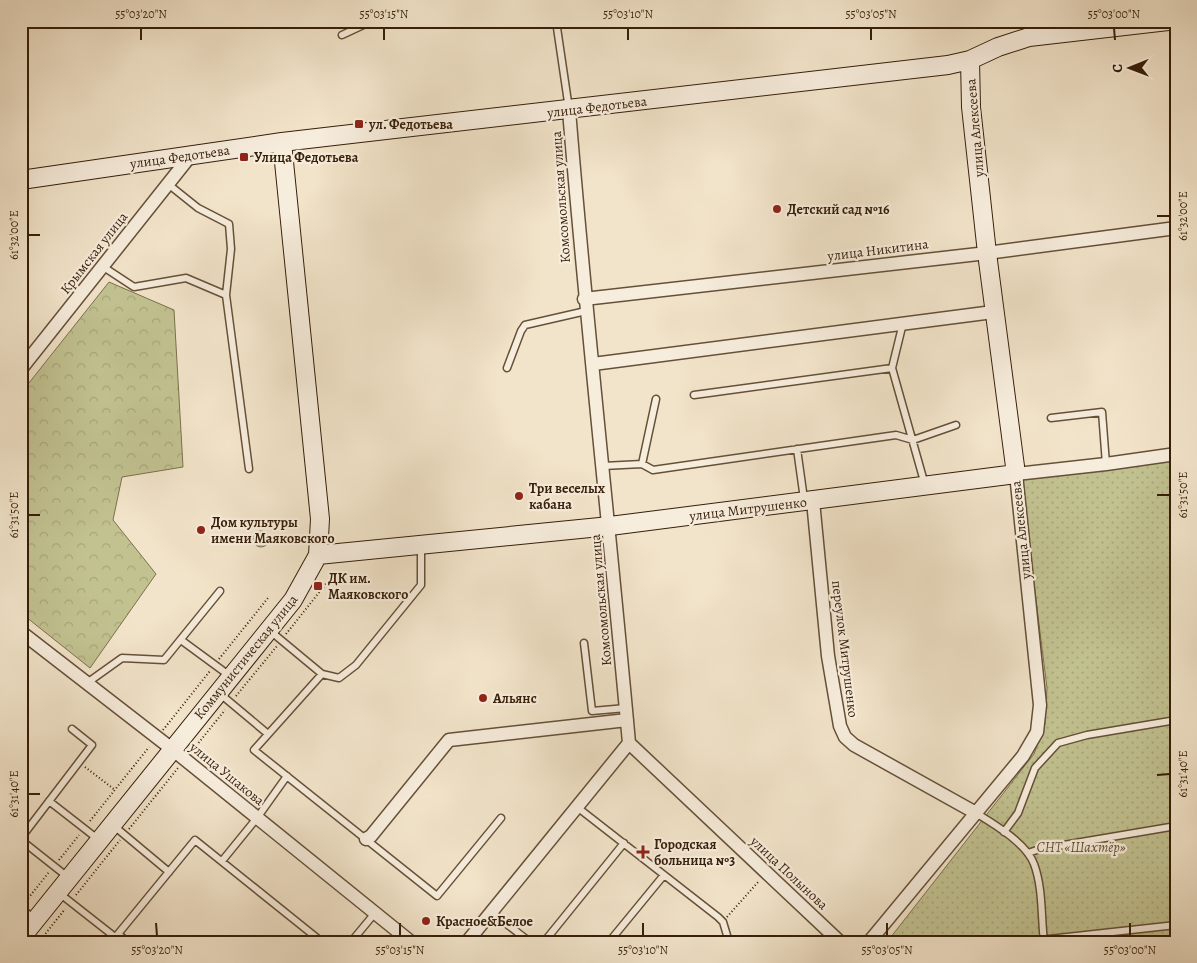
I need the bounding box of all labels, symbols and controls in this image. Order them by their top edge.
text: 55°03'20"N [115,6,167,22]
text: 55°03'15"N [360,6,409,22]
text: 55°03'10"N [603,6,653,22]
text: 55°03'05"N [845,6,897,22]
text: 55°03'00"N [1088,6,1141,22]
north arrow [1104,42,1154,92]
text: С [1108,63,1127,73]
street label: улица Алексеева [961,77,989,179]
street label: улица Федотьева [545,91,649,123]
place label: ул. Федотьева [368,115,453,134]
marker: ул. Федотьева [353,118,365,130]
street label: Комсомольская улица [547,130,575,264]
street label: улица Федотьева [128,141,232,174]
place label: Улица Федотьева [254,148,359,167]
marker: Улица Федотьева [238,151,250,163]
text: 61°32'00"E [1175,191,1191,241]
place label: Детский сад №16 [787,200,890,219]
marker: Детский сад №16 [771,203,783,215]
street label: Крымская улица [56,208,132,298]
text: 61°32'00"E [6,210,22,260]
street label: улица Никитина [825,234,930,266]
text: 61°31'50"E [1175,472,1191,518]
place label: Три веселых кабана [529,479,606,514]
street label: улица Алексеева [1006,479,1036,581]
marker: Три веселых кабана [513,490,525,502]
text: 61°31'50"E [6,492,22,538]
street label: улица Митрушенко [687,492,808,526]
place label: Дом культуры имени Маяковского [211,513,334,548]
marker: Дом культуры имени Маяковского [195,524,207,536]
street label: Комсомольская улица [586,533,616,667]
place label: ДК им. Маяковского [328,569,408,604]
street label: переулок Митрушенко [827,579,863,719]
marker: ДК им. Маяковского [312,580,324,592]
street label: Коммунистическая улица [190,590,303,723]
place label: Альянс [492,689,537,708]
marker: Альянс [477,692,489,704]
street label: улица Ушакова [185,737,269,810]
text: 61°31'40"E [1175,751,1191,797]
text: 61°31'40"E [6,771,22,817]
street label: улица Полынова [745,831,832,914]
place label: Городская больница №3 [654,835,735,870]
park label: СНТ «Шахтёр» [1036,838,1126,857]
marker: Городская больница №3 [636,845,650,859]
place label: Красное&Белое [436,912,533,931]
marker: Красное&Белое [420,915,432,927]
text: 55°03'20"N [131,942,183,958]
text: 55°03'15"N [376,942,425,958]
text: 55°03'10"N [618,942,668,958]
text: 55°03'05"N [861,942,913,958]
text: 55°03'00"N [1104,942,1157,958]

